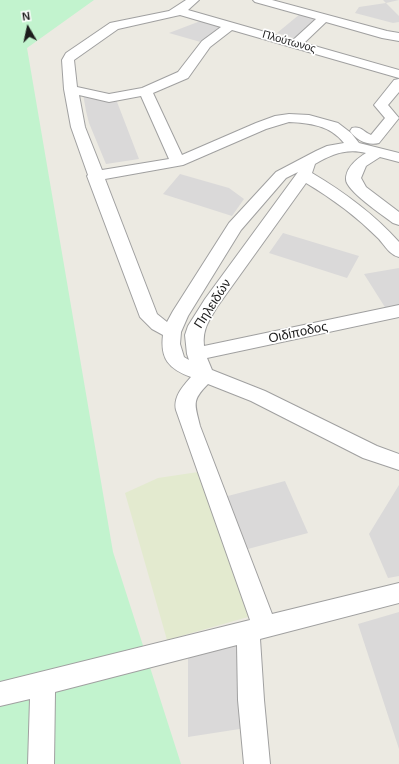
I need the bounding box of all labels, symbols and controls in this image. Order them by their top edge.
north arrow [8,8,48,48]
text: N [21,10,31,23]
street label: Πλούτωνος [261,28,317,56]
street label: Πηλειδών [191,276,235,332]
street label: Οιδίποδος [267,319,329,347]

